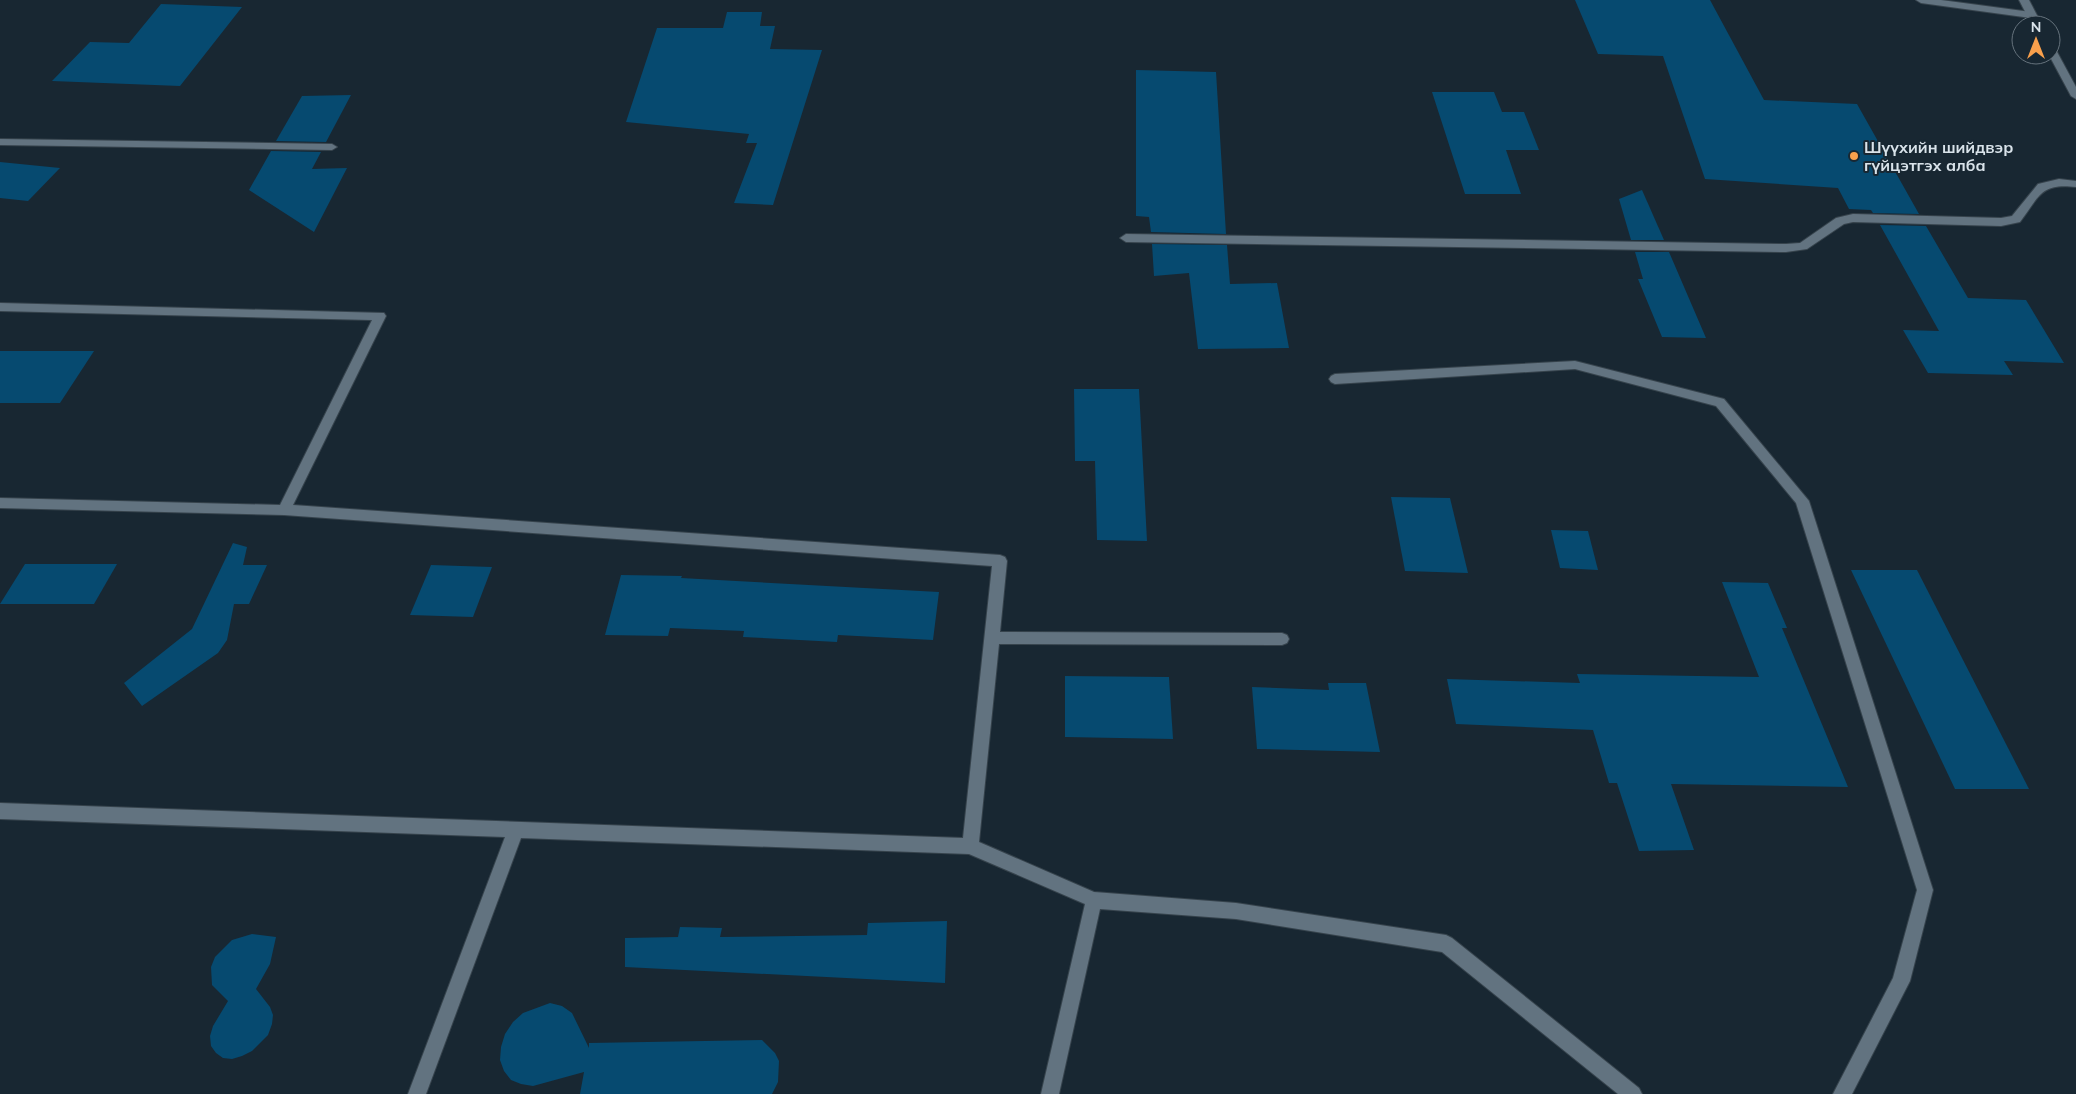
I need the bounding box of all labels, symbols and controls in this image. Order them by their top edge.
north arrow [2011,15,2061,65]
text: N [2031,18,2041,36]
place label: Шүүхийн шийдвэр гүйцэтгэх алба [1864,137,2013,175]
marker: Шүүхийн шийдвэр гүйцэтгэх алба [1848,150,1860,162]

